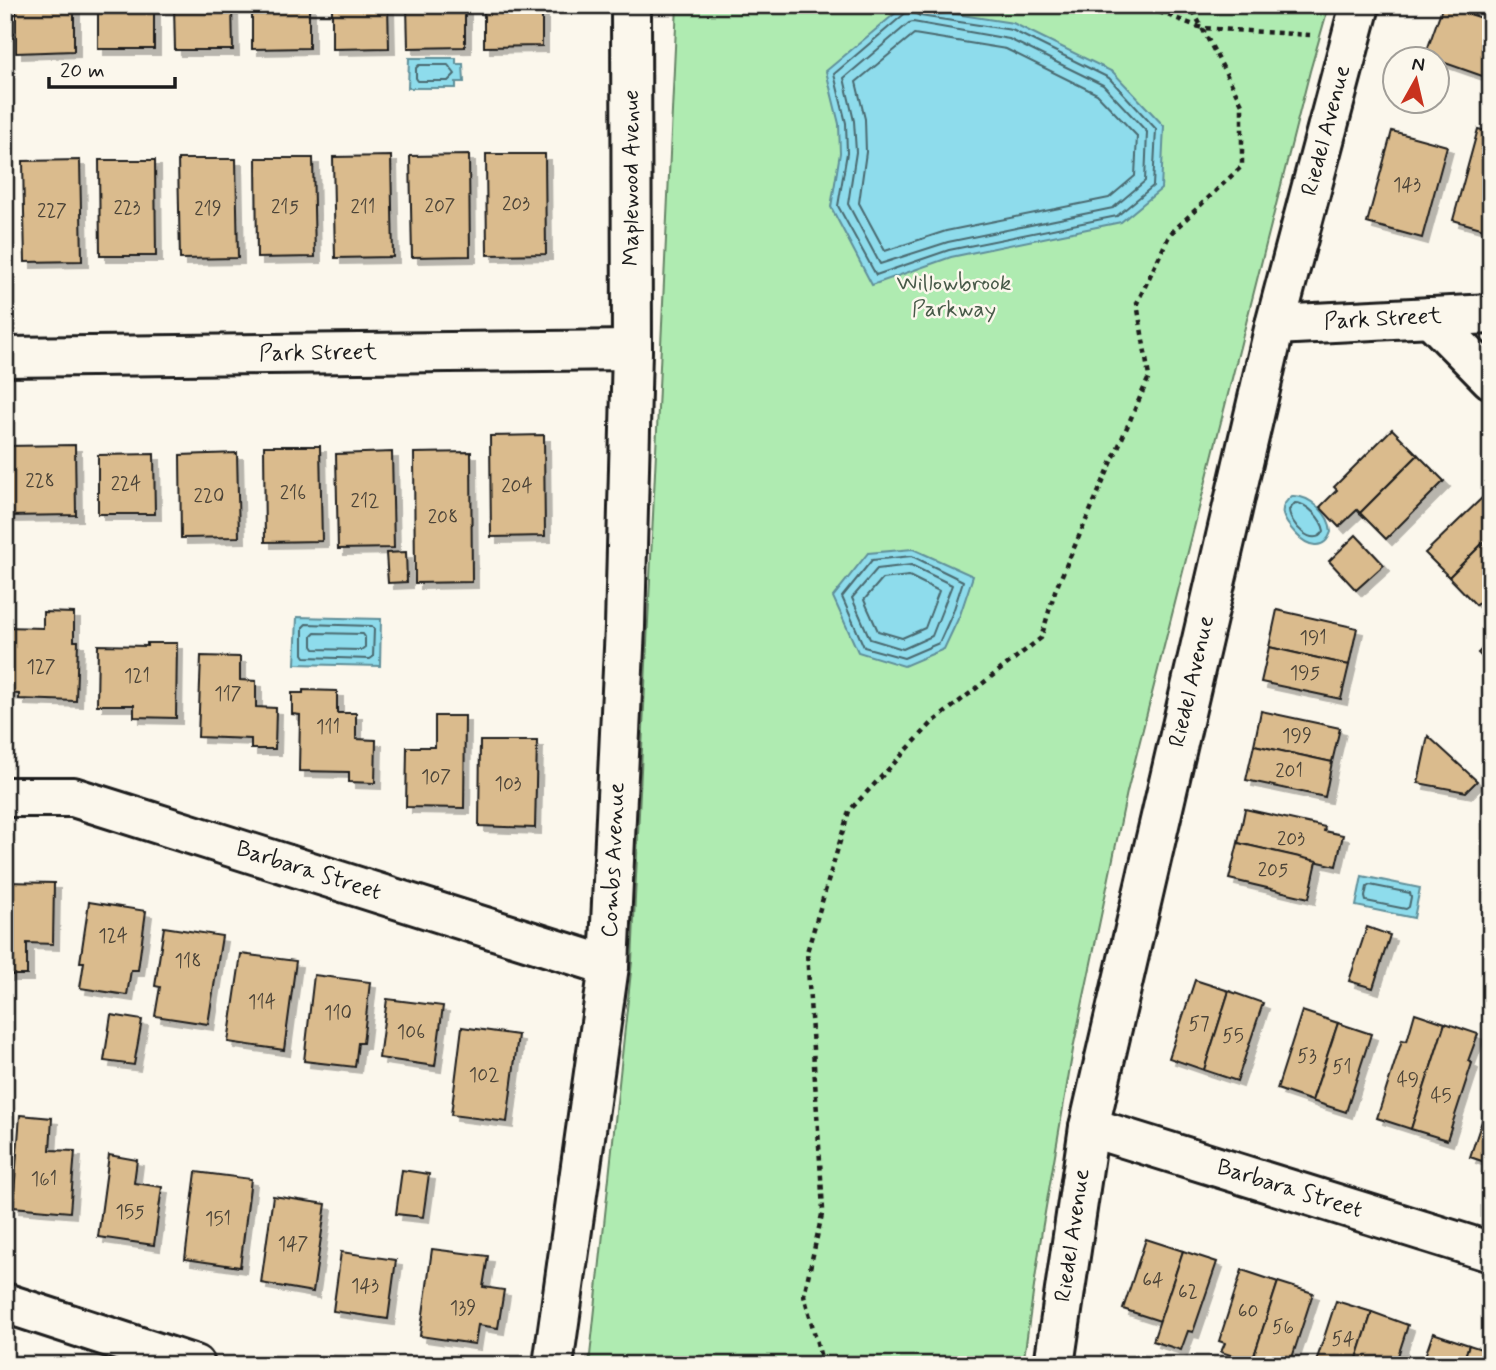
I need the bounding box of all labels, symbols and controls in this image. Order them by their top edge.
scale bar [49,46,175,90]
north arrow [1380,46,1450,116]
text: N [1410,51,1426,78]
text: 20 m [60,57,105,85]
street label: Riedel Avenue [1295,62,1358,199]
street label: Maplewood Avenue [617,90,647,266]
house number: 143 [1393,173,1421,198]
house number: 203 [502,192,530,217]
house number: 207 [425,194,455,219]
house number: 215 [271,195,299,220]
house number: 211 [351,195,375,220]
house number: 223 [113,196,141,221]
house number: 219 [194,197,222,222]
house number: 227 [37,199,67,224]
park label: Willowbrook Parkway [897,269,1011,325]
street label: Park Street [1323,302,1443,337]
street label: Park Street [259,338,378,369]
house number: 228 [25,469,55,494]
house number: 224 [111,472,141,497]
house number: 204 [501,474,533,499]
house number: 216 [280,481,306,506]
house number: 220 [194,484,224,509]
house number: 212 [351,489,379,514]
house number: 208 [428,505,458,530]
street label: Riedel Avenue [1163,613,1222,750]
house number: 191 [1299,626,1327,651]
house number: 127 [26,655,56,680]
house number: 195 [1290,661,1320,686]
house number: 121 [124,664,150,689]
house number: 117 [214,682,242,707]
house number: 111 [316,715,340,740]
house number: 199 [1282,724,1312,749]
house number: 201 [1275,759,1303,784]
house number: 107 [421,765,451,790]
house number: 103 [494,772,522,797]
street label: Combs Avenue [595,782,633,938]
house number: 203 [1277,827,1305,852]
street label: Barbara Street [232,834,385,908]
house number: 205 [1258,858,1288,883]
house number: 124 [98,924,128,949]
house number: 118 [175,949,201,974]
house number: 114 [248,990,276,1015]
house number: 110 [324,1001,352,1026]
house number: 57 [1189,1012,1209,1037]
house number: 106 [397,1020,425,1045]
house number: 55 [1222,1024,1244,1049]
house number: 53 [1297,1044,1317,1069]
house number: 51 [1332,1055,1352,1080]
house number: 102 [469,1063,499,1088]
house number: 49 [1397,1068,1419,1093]
house number: 45 [1430,1084,1452,1109]
street label: Barbara Street [1213,1153,1366,1226]
house number: 161 [31,1167,57,1192]
street label: Riedel Avenue [1048,1167,1098,1304]
house number: 155 [115,1200,145,1225]
house number: 151 [205,1207,231,1232]
house number: 147 [278,1232,308,1257]
house number: 64 [1142,1268,1164,1293]
house number: 143 [351,1274,379,1299]
house number: 62 [1178,1280,1198,1305]
house number: 139 [450,1296,476,1321]
house number: 60 [1238,1299,1258,1324]
house number: 56 [1272,1315,1294,1340]
house number: 54 [1332,1327,1354,1352]

